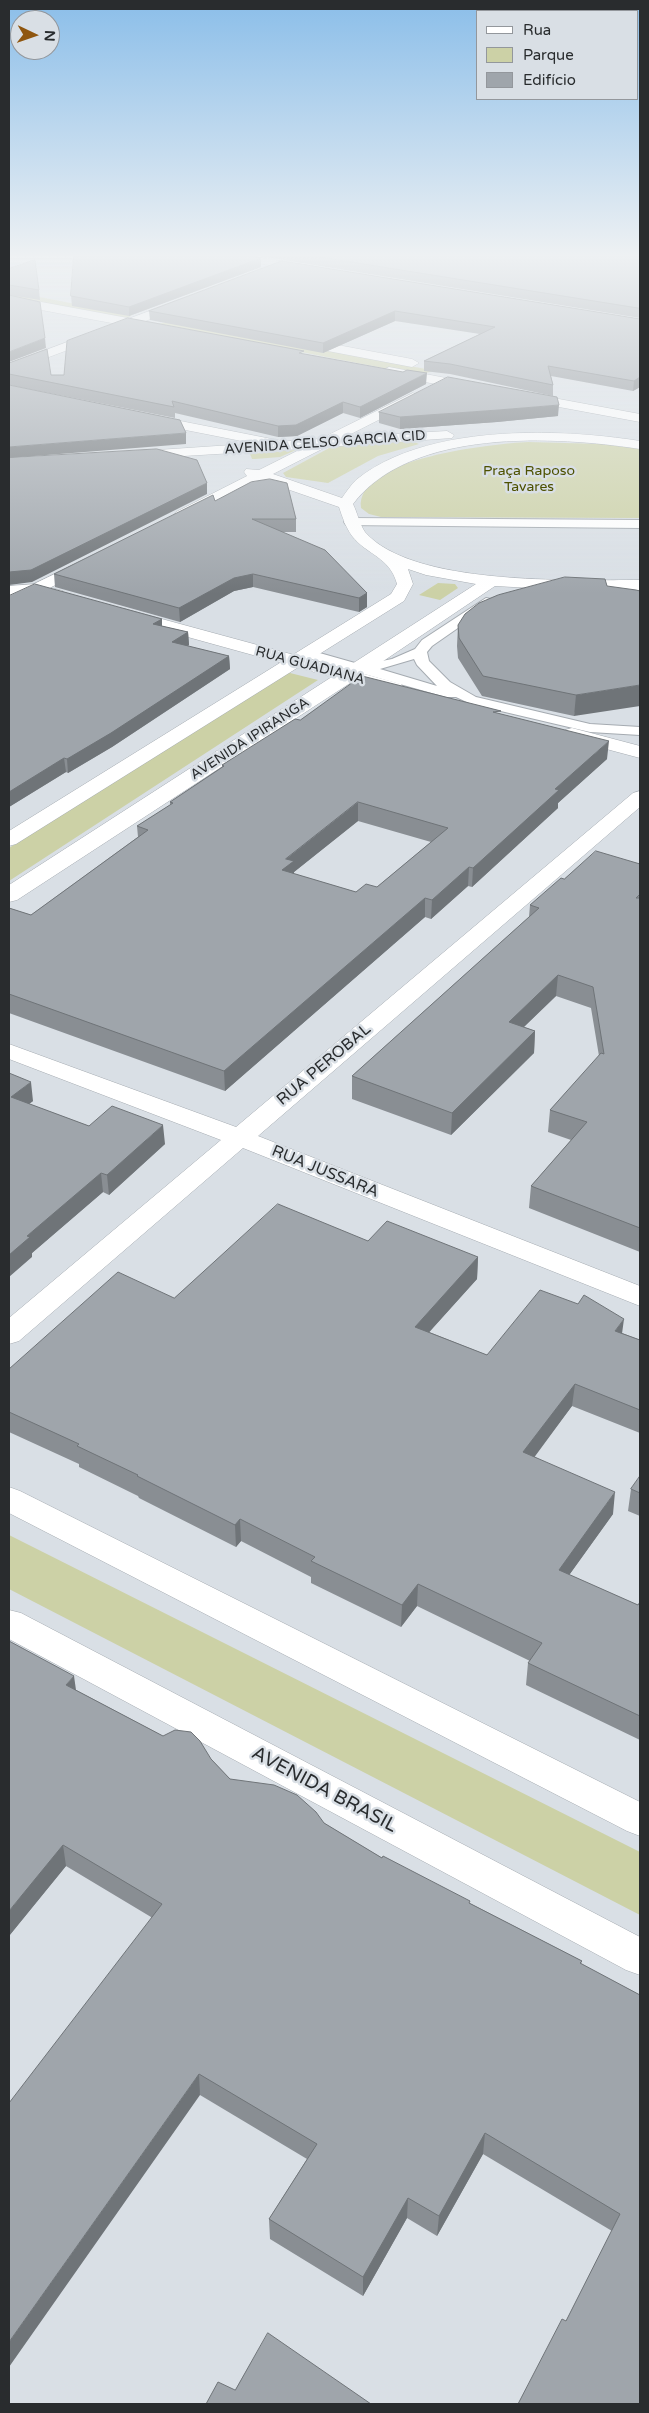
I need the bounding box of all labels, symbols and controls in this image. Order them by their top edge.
north arrow [10,10,60,60]
legend [477,10,639,100]
text: Rua [523,21,551,39]
text: N [41,30,58,42]
text: Parque [523,46,574,64]
text: Edifício [523,71,576,89]
street label: AVENIDA CELSO GARCIA CID [224,428,426,458]
park label: Praça Raposo Tavares [483,463,575,496]
street label: RUA GUADIANA [254,643,366,689]
street label: AVENIDA IPIRANGA [187,694,313,784]
street label: RUA PEROBAL [273,1020,375,1110]
street label: RUA JUSSARA [269,1142,381,1202]
street label: AVENIDA BRASIL [247,1742,401,1838]

